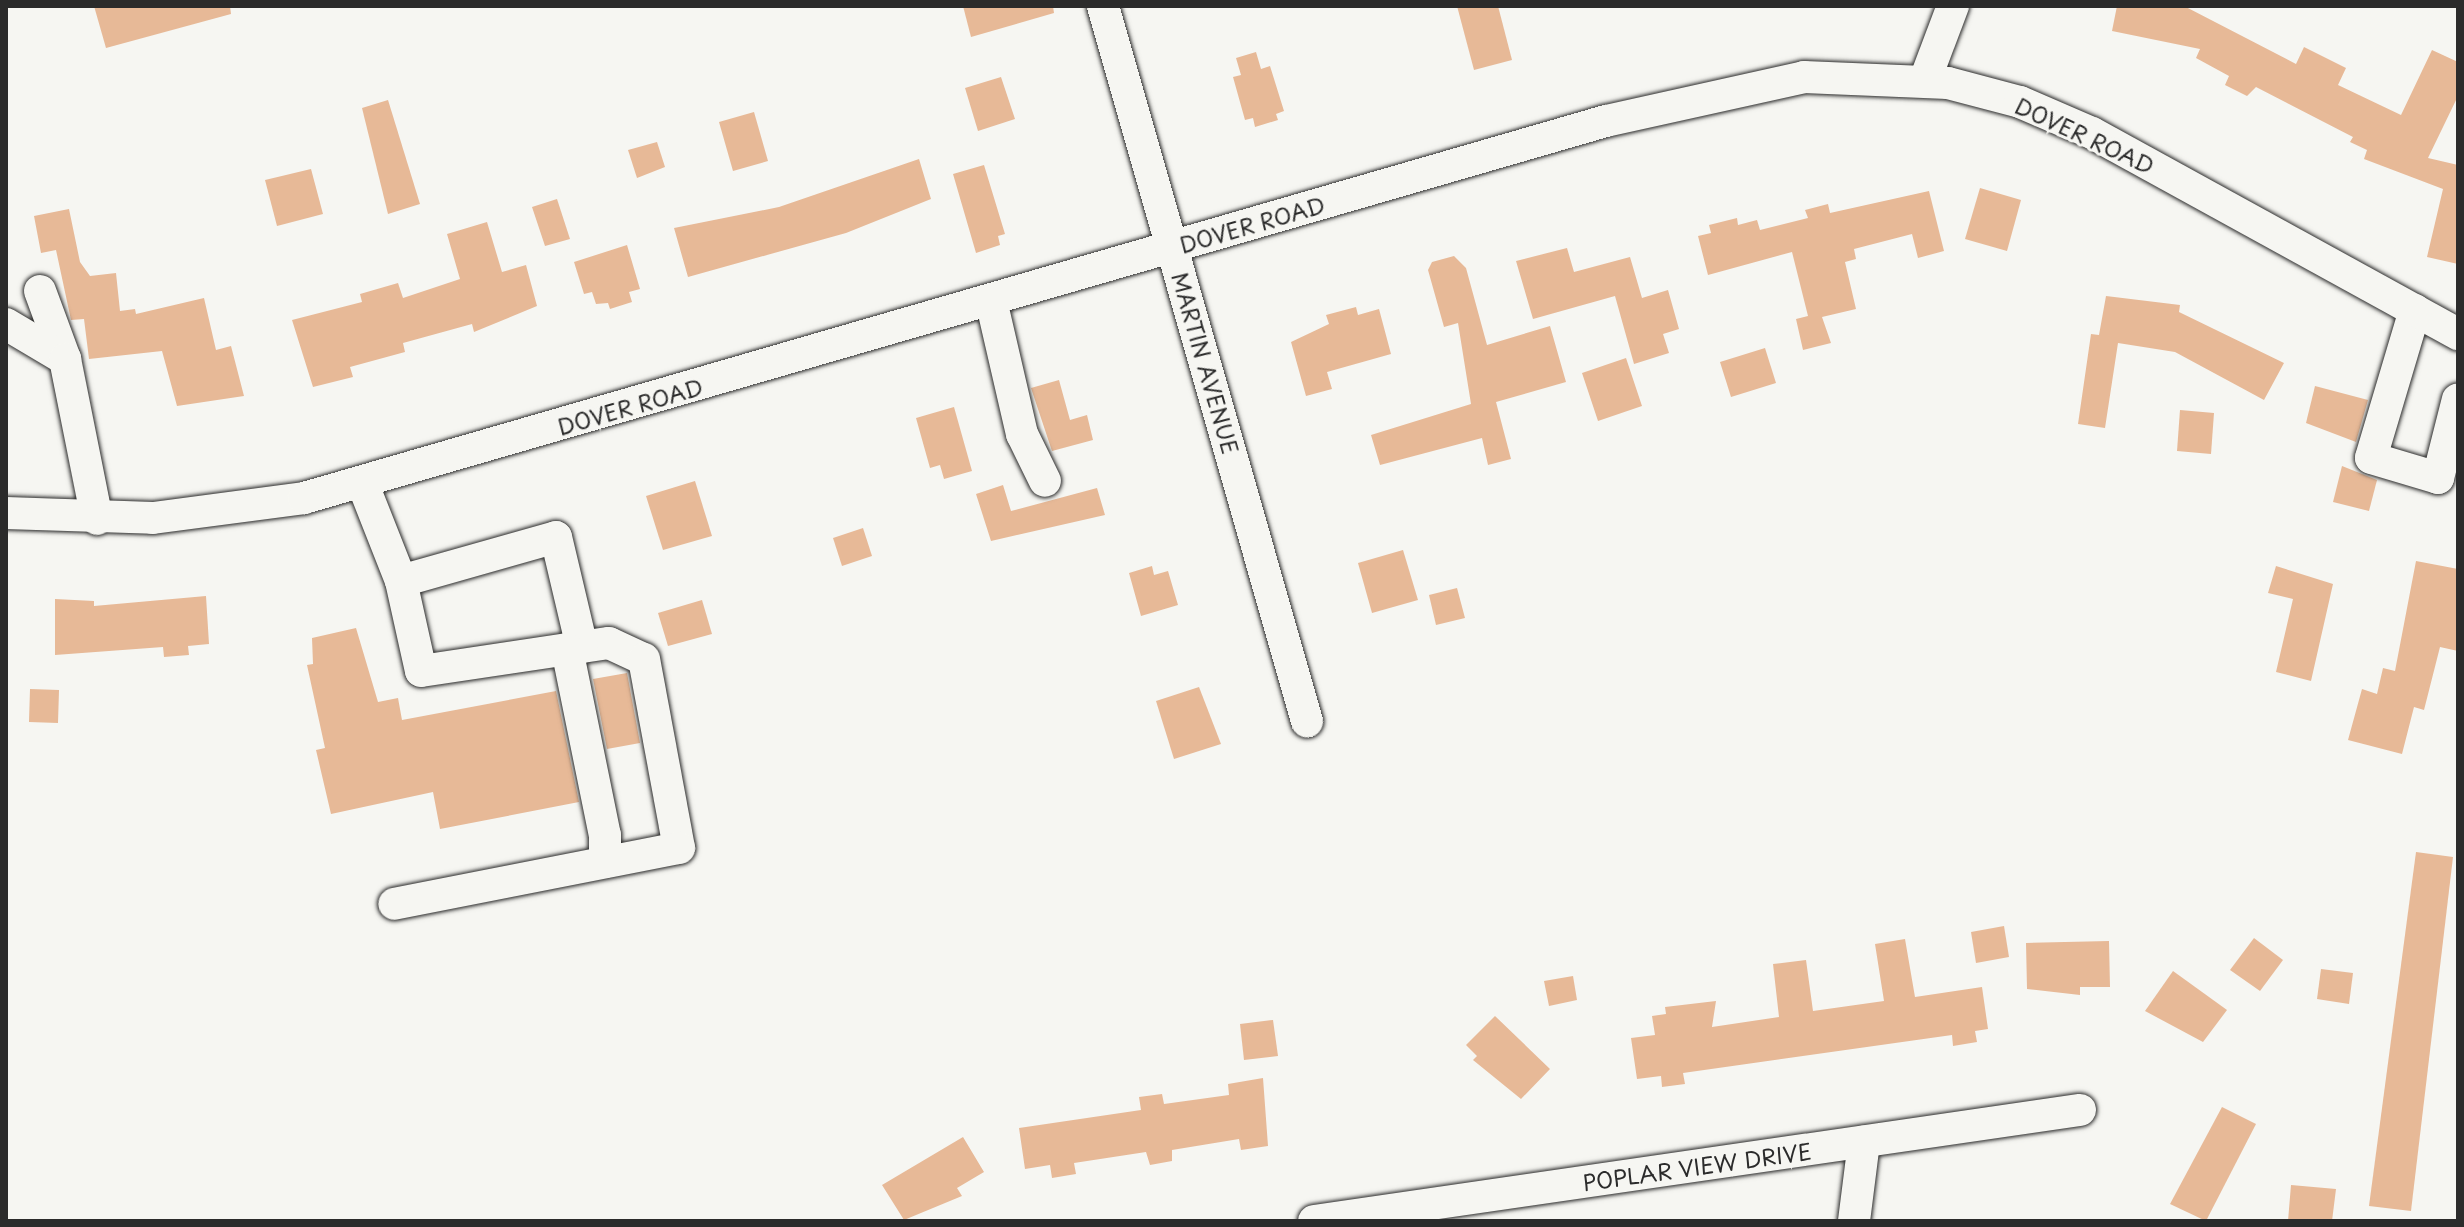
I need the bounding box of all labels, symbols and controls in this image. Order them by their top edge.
street label: DOVER ROAD [2011,91,2159,179]
street label: DOVER ROAD [1176,190,1328,258]
street label: MARTIN AVENUE [1167,269,1245,457]
street label: DOVER ROAD [554,372,706,440]
street label: POPLAR VIEW DRIVE [1581,1137,1813,1195]

